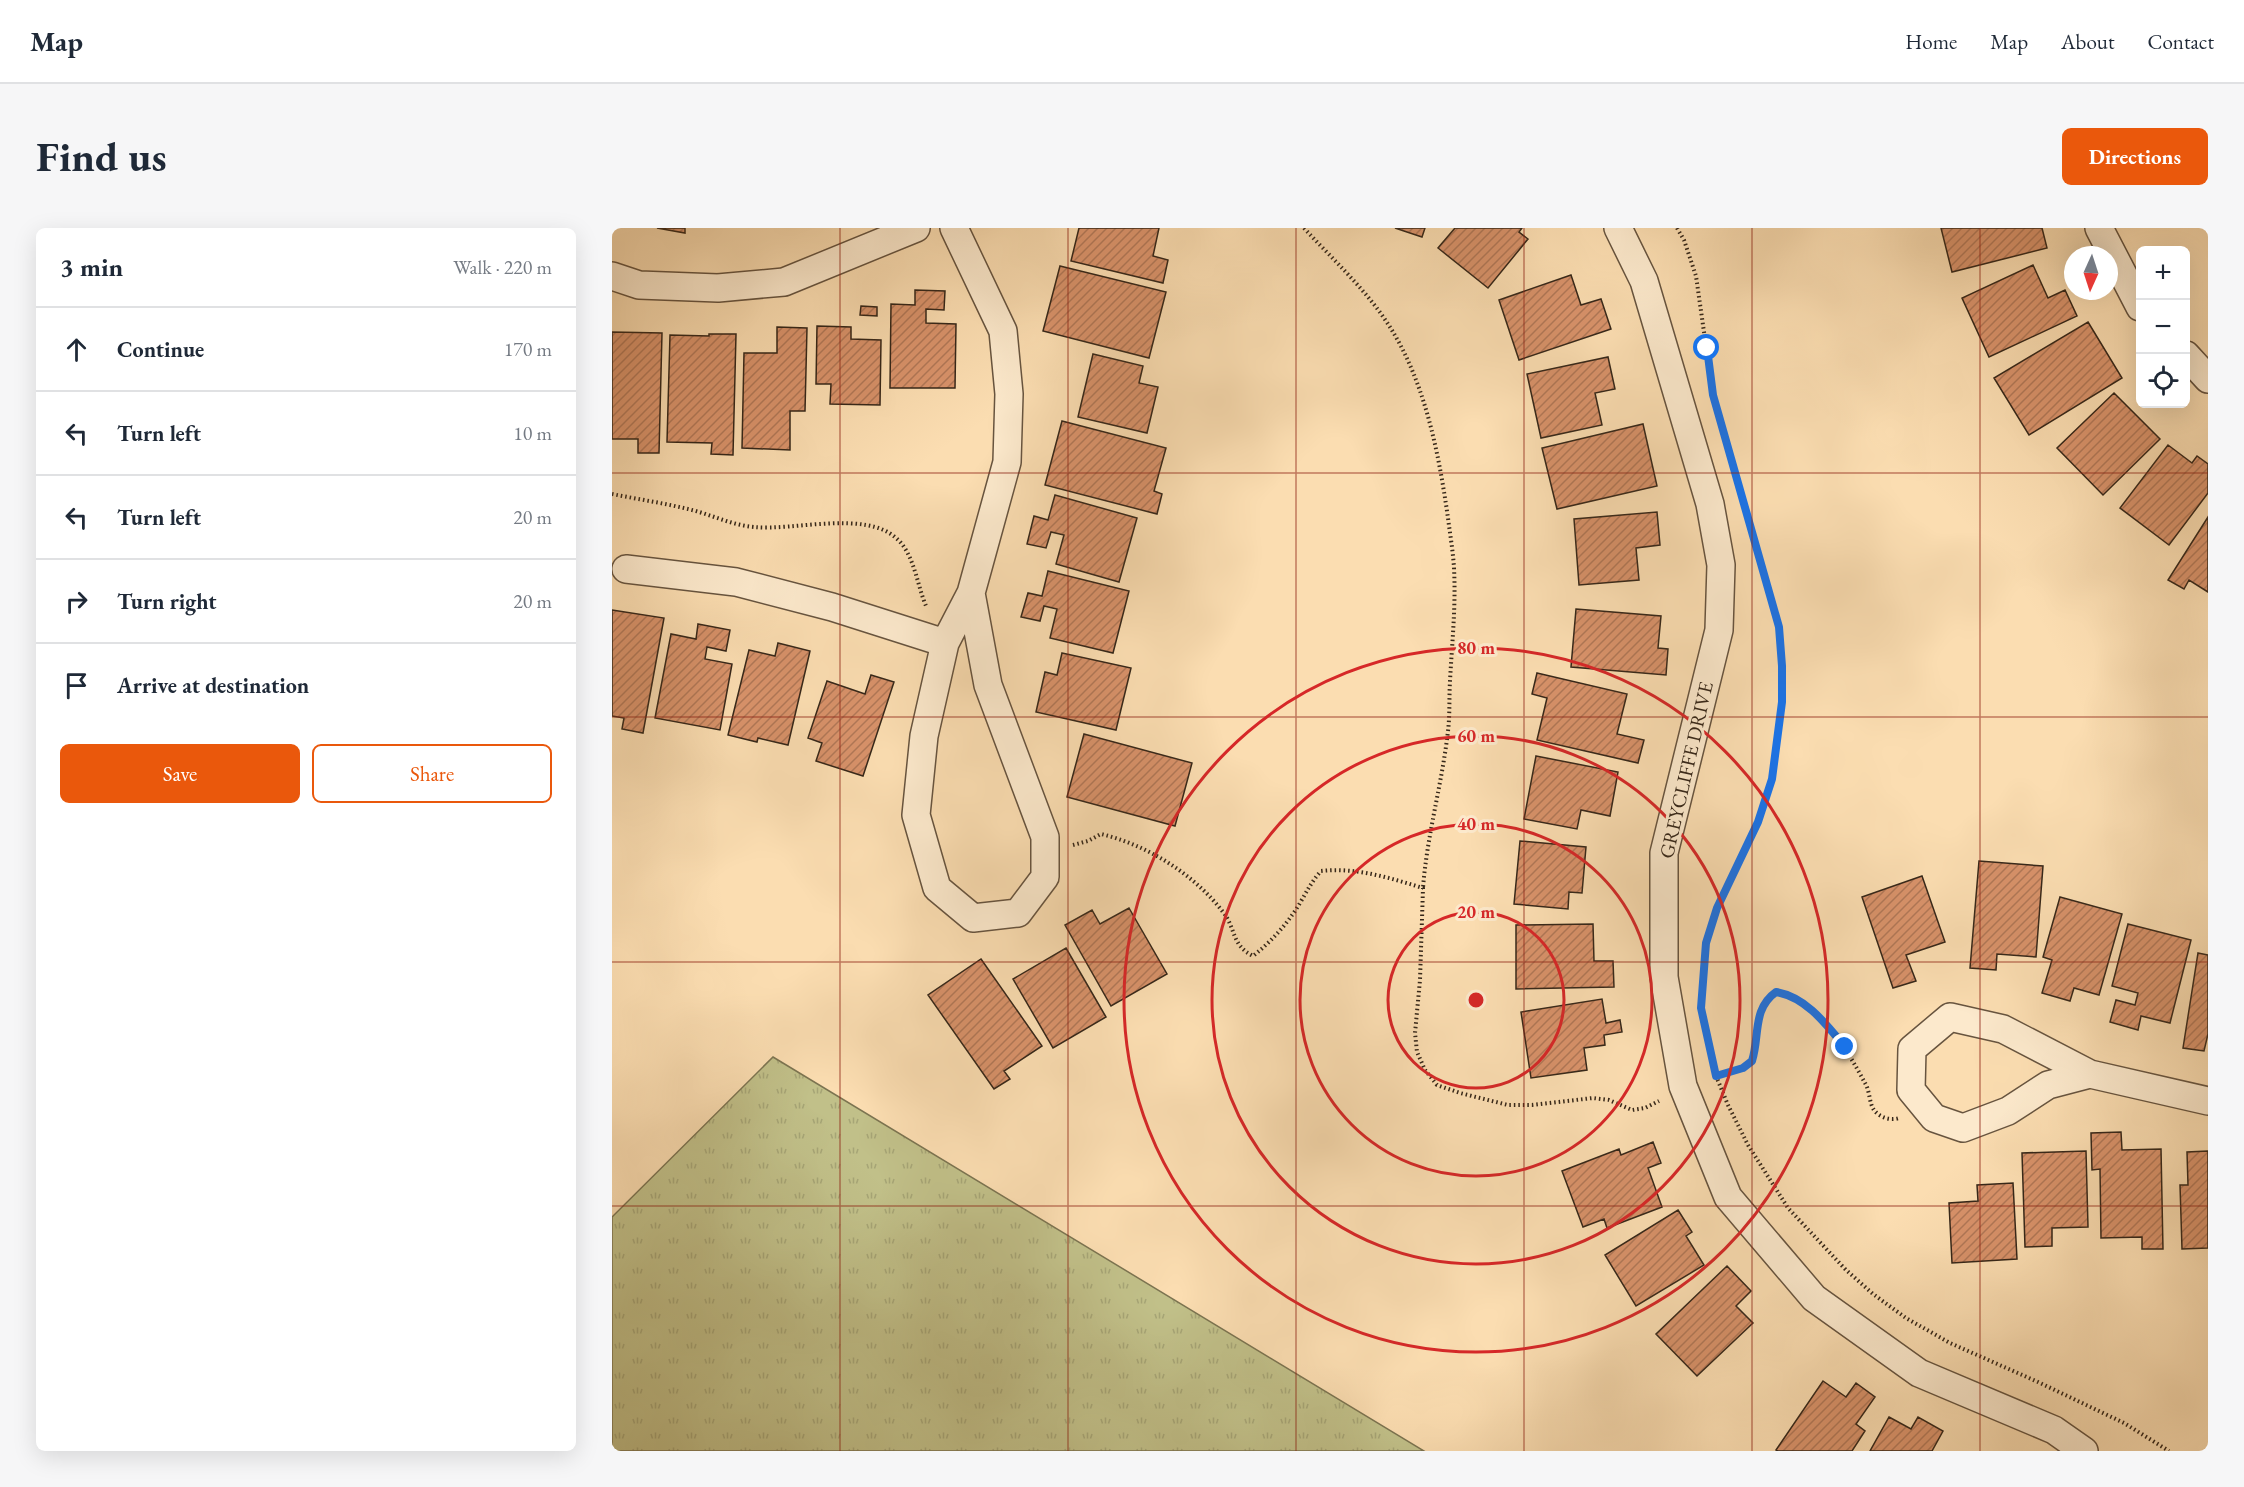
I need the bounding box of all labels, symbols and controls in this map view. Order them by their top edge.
text: Map [30,23,83,59]
text: Home [1905,28,1957,55]
text: Map [1990,28,2028,55]
text: About [2061,28,2114,55]
text: Contact [2147,28,2214,55]
button: Directions [2062,128,2208,185]
text: Find us [36,129,167,184]
north arrow [2064,246,2118,300]
map controls [2136,246,2190,408]
button: + [2136,246,2190,300]
text: 3 min [60,250,123,284]
text: Walk · 220 m [453,254,552,280]
button: − [2136,300,2190,354]
icon: ahead [60,333,93,366]
route start [1693,334,1719,360]
text: Continue [117,335,204,364]
text: 170 m [504,336,552,362]
button: locate [2136,354,2190,408]
icon: left [60,417,93,450]
text: Turn left [117,419,201,448]
text: 10 m [513,420,552,446]
icon: left [60,501,93,534]
text: Turn left [117,503,201,532]
text: 20 m [513,504,552,530]
icon: right [60,585,93,618]
text: Turn right [117,587,216,616]
text: 20 m [513,588,552,614]
text: 80 m [1457,636,1495,659]
icon: arrive [60,669,93,702]
text: Arrive at destination [117,671,309,700]
street label: GREYCLIFFE DRIVE [1653,679,1719,861]
text: 60 m [1457,724,1495,747]
button: Save [60,744,300,803]
button: Share [312,744,552,803]
text: 40 m [1457,812,1495,835]
text: 20 m [1457,900,1495,923]
centre of rings [1466,990,1486,1010]
route end [1831,1033,1857,1059]

